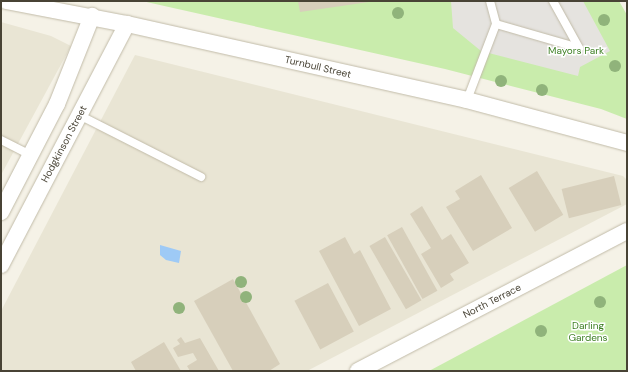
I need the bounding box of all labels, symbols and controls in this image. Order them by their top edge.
park label: Mayors Park [548,45,604,57]
street label: Turnbull Street [284,54,352,80]
street label: Hodgkinson Street [39,103,89,185]
street label: North Terrace [461,281,523,321]
park label: Darling Gardens [568,319,608,342]

